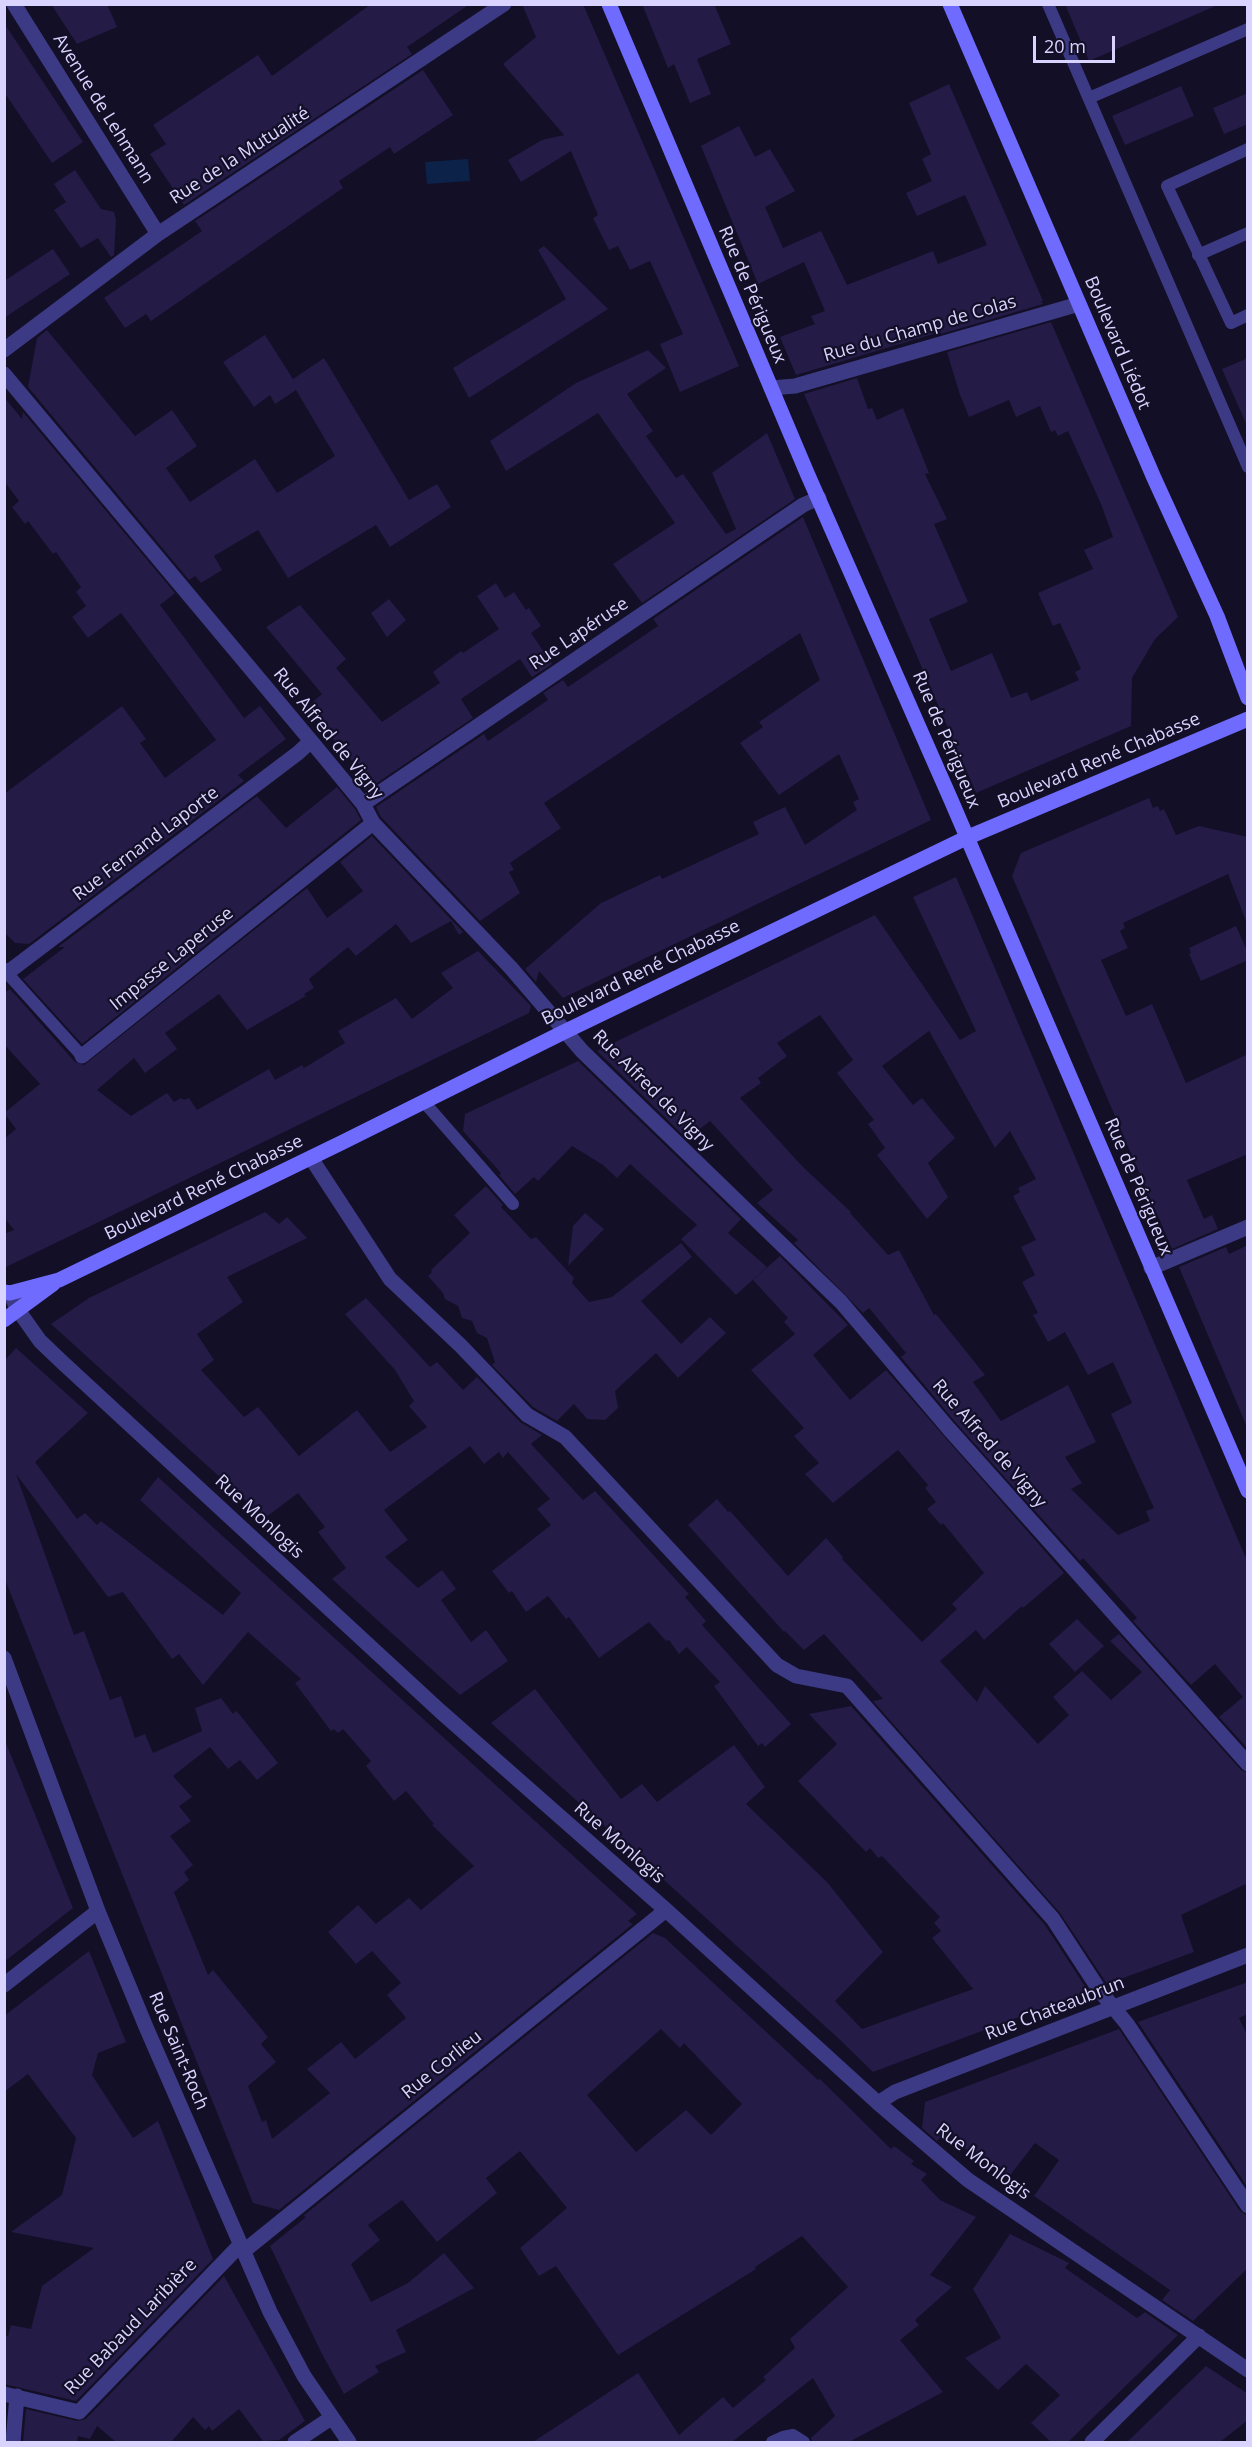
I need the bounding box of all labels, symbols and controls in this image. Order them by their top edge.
scale bar [1036,24,1118,62]
street label: Avenue de Lehmann [48,30,158,188]
text: 20 m [1044,34,1086,58]
street label: Rue de la Mutualité [166,103,314,209]
street label: Rue de Périgueux [713,223,791,367]
street label: Boulevard Liédot [1079,273,1155,413]
street label: Rue du Champ de Colas [821,291,1019,367]
street label: Rue Lapéruse [525,593,633,675]
street label: Rue Alfred de Vigny [268,664,388,804]
street label: Rue de Périgueux [907,668,985,812]
street label: Boulevard René Chabasse [994,708,1204,814]
street label: Rue Fernand Laporte [69,782,223,906]
street label: Impasse Laperuse [106,903,238,1015]
street label: Boulevard René Chabasse [538,916,744,1030]
street label: Rue Alfred de Vigny [588,1026,718,1156]
street label: Rue de Périgueux [1099,1115,1177,1259]
street label: Boulevard René Chabasse [101,1131,307,1245]
street label: Rue Alfred de Vigny [927,1375,1051,1513]
street label: Rue Monlogis [210,1470,308,1564]
street label: Rue Monlogis [569,1798,669,1888]
street label: Rue Chateaubrun [982,1973,1128,2045]
street label: Rue Saint-Roch [143,1989,213,2113]
street label: Rue Corlieu [398,2026,486,2104]
street label: Rue Monlogis [931,2119,1035,2205]
street label: Rue Babaud Laribière [60,2254,202,2400]

